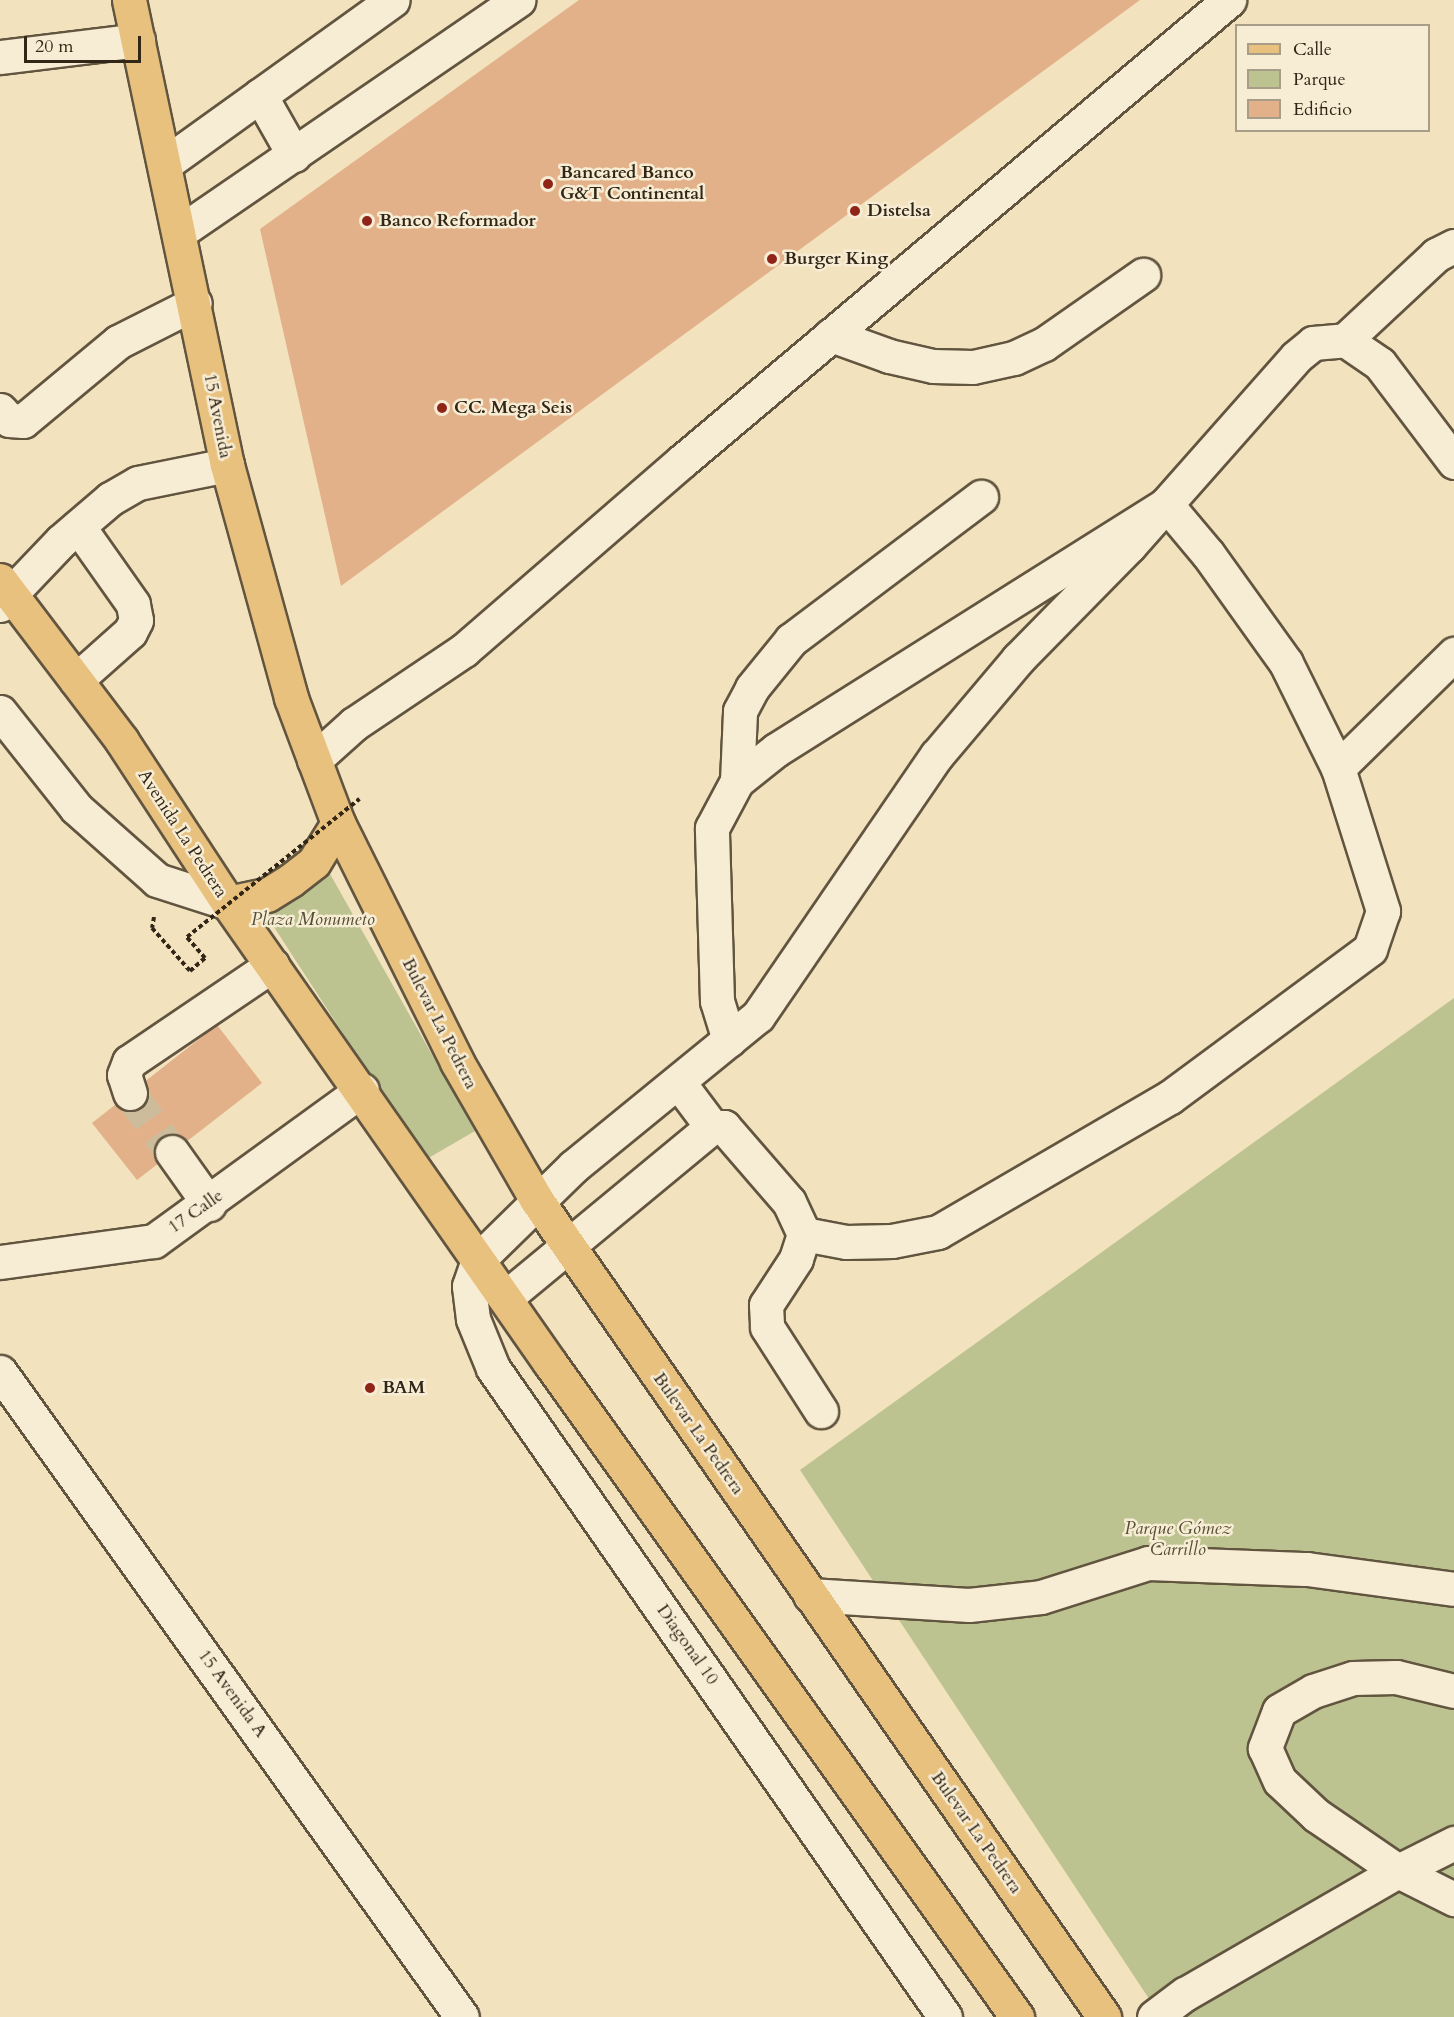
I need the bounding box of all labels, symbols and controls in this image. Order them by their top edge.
scale bar [27,24,144,62]
legend [1235,24,1430,132]
text: 20 m [35,34,74,59]
text: Calle [1293,37,1332,62]
text: Parque [1293,67,1346,92]
text: Edificio [1293,97,1352,122]
place label: Bancared Banco G&T Continental [560,163,704,206]
marker: Bancared Banco G&T Continental [541,177,555,191]
place label: Distelsa [867,200,931,222]
marker: Distelsa [848,204,862,218]
place label: Banco Reformador [379,210,536,232]
marker: Banco Reformador [360,214,374,228]
place label: Burger King [784,248,888,270]
marker: Burger King [765,252,779,266]
street label: 15 Avenida [198,372,236,460]
place label: CC. Mega Seis [454,397,572,419]
marker: CC. Mega Seis [435,401,449,415]
street label: Avenida La Pedrera [132,766,232,902]
park label: Plaza Monumeto [251,909,375,931]
street label: Bulevar La Pedrera [397,955,481,1093]
street label: 17 Calle [164,1185,228,1239]
street label: Bulevar La Pedrera [648,1369,748,1499]
place label: BAM [382,1377,425,1399]
marker: BAM [363,1381,377,1395]
park label: Parque Gómez Carrillo [1124,1519,1232,1562]
street label: Diagonal 10 [651,1601,723,1689]
street label: 15 Avenida A [193,1646,271,1742]
street label: Bulevar La Pedrera [926,1768,1026,1898]

